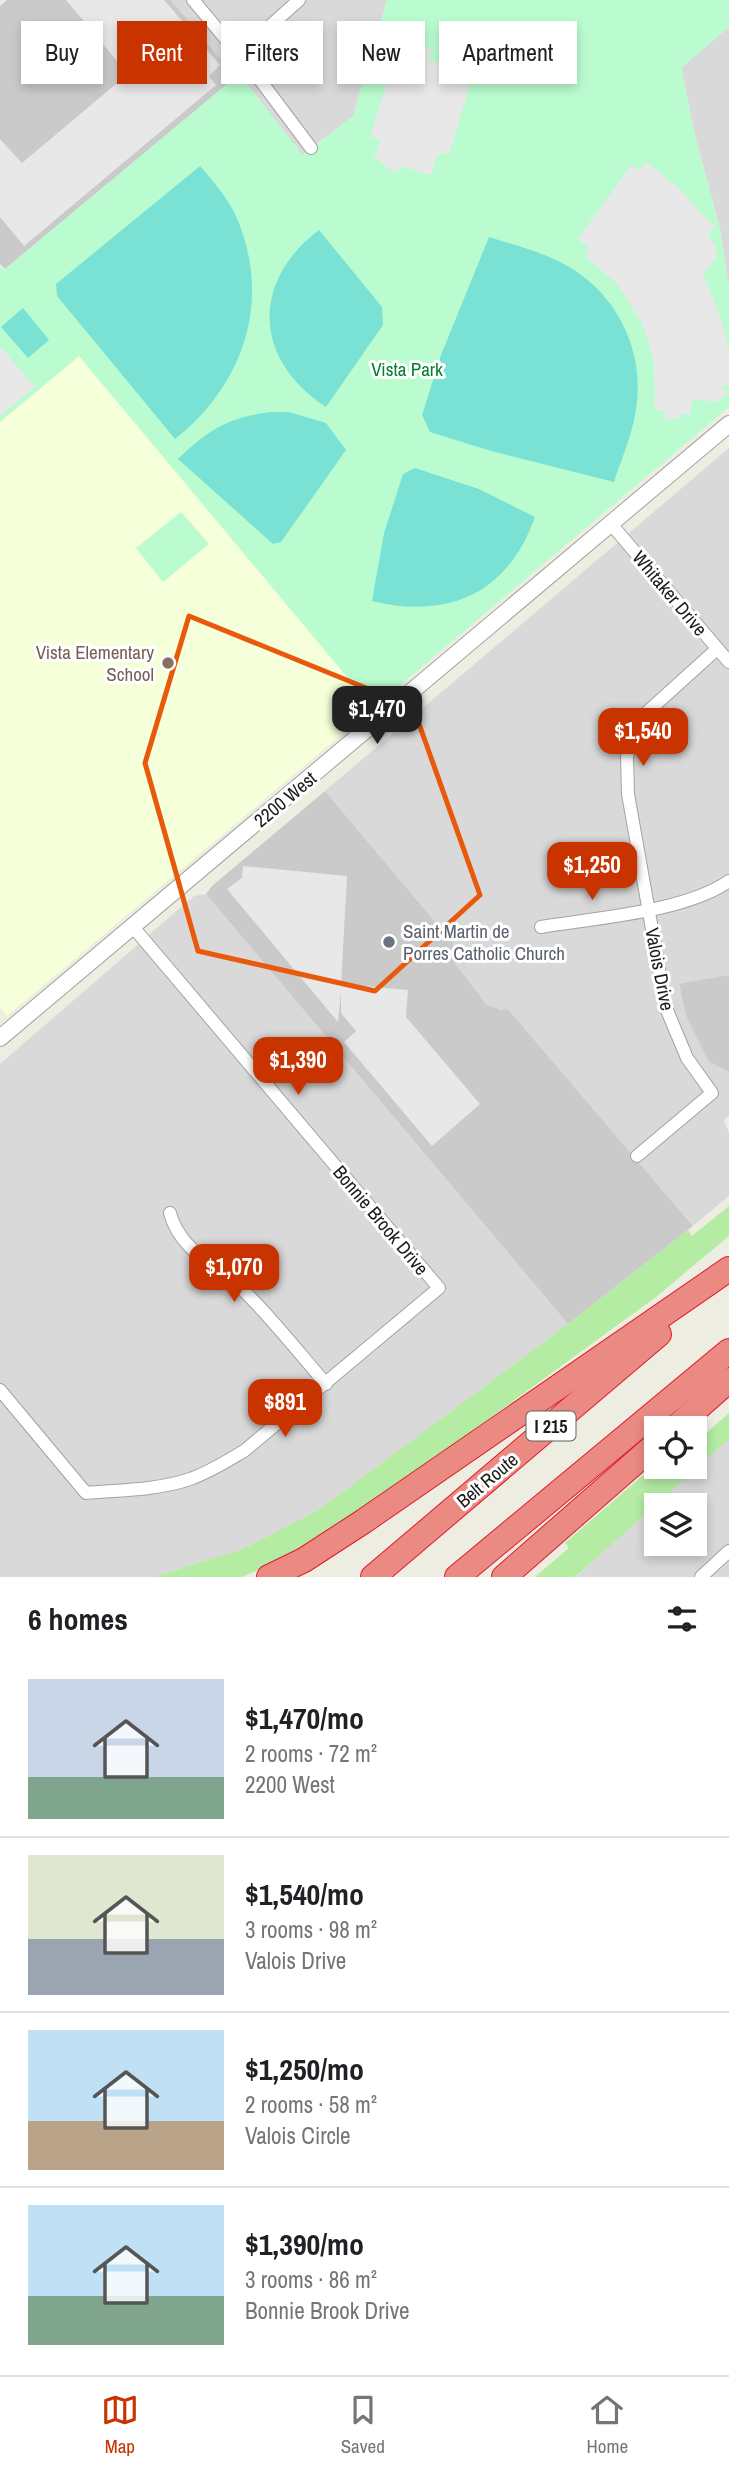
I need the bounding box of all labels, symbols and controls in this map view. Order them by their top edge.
chip: Buy [21,21,103,84]
chip: Rent [117,21,207,84]
chip: Filters [221,21,323,84]
chip: New [337,21,425,84]
chip: Apartment [439,21,577,84]
park label: Vista Park [371,356,443,382]
street label: Whitaker Drive [627,545,713,641]
place label: Vista Elementary School [36,639,154,687]
marker: Vista Elementary School [160,655,176,671]
pin: $1,470 [320,686,434,746]
text: $1,470 [348,693,406,724]
pin: $1,540 [586,708,700,768]
text: $1,540 [614,715,672,746]
street label: 2200 West [248,765,322,833]
pin: $1,250 [535,842,649,902]
text: $1,250 [563,849,621,880]
place label: Saint Martin de Porres Catholic Church [403,918,565,966]
street label: Valois Drive [639,925,681,1013]
marker: Saint Martin de Porres Catholic Church [381,934,397,950]
pin: $1,390 [241,1038,355,1097]
text: $1,390 [269,1044,327,1075]
street label: Bonnie Brook Drive [327,1160,435,1280]
pin: $1,070 [177,1244,291,1304]
text: $1,070 [205,1251,263,1282]
pin: $891 [244,1380,326,1439]
text: $891 [264,1386,306,1417]
road number: I 215 [526,1412,576,1441]
map controls [644,1416,707,1556]
button: locate [644,1416,707,1479]
street label: Belt Route [451,1447,523,1513]
button: layers [644,1493,707,1556]
text: 6 homes [28,1599,128,1639]
icon: filters [663,1600,701,1638]
text: $1,470/mo [245,1698,364,1738]
icon: home [84,1707,168,1791]
text: 2 rooms · 72 m² [245,1738,377,1769]
text: 2200 West [245,1769,335,1800]
text: $1,540/mo [245,1874,364,1914]
icon: home [84,1883,168,1967]
text: 3 rooms · 98 m² [245,1914,377,1945]
text: Valois Drive [245,1945,346,1976]
text: $1,250/mo [245,2049,364,2089]
icon: home [84,2058,168,2142]
text: 2 rooms · 58 m² [245,2089,377,2120]
text: Valois Circle [245,2120,351,2151]
text: $1,390/mo [245,2224,364,2264]
icon: home [84,2233,168,2317]
text: 3 rooms · 86 m² [245,2264,377,2295]
text: Bonnie Brook Drive [245,2295,410,2326]
tab: Map [101,2391,139,2459]
tab: Saved [341,2391,385,2459]
tab: Home [587,2391,628,2459]

